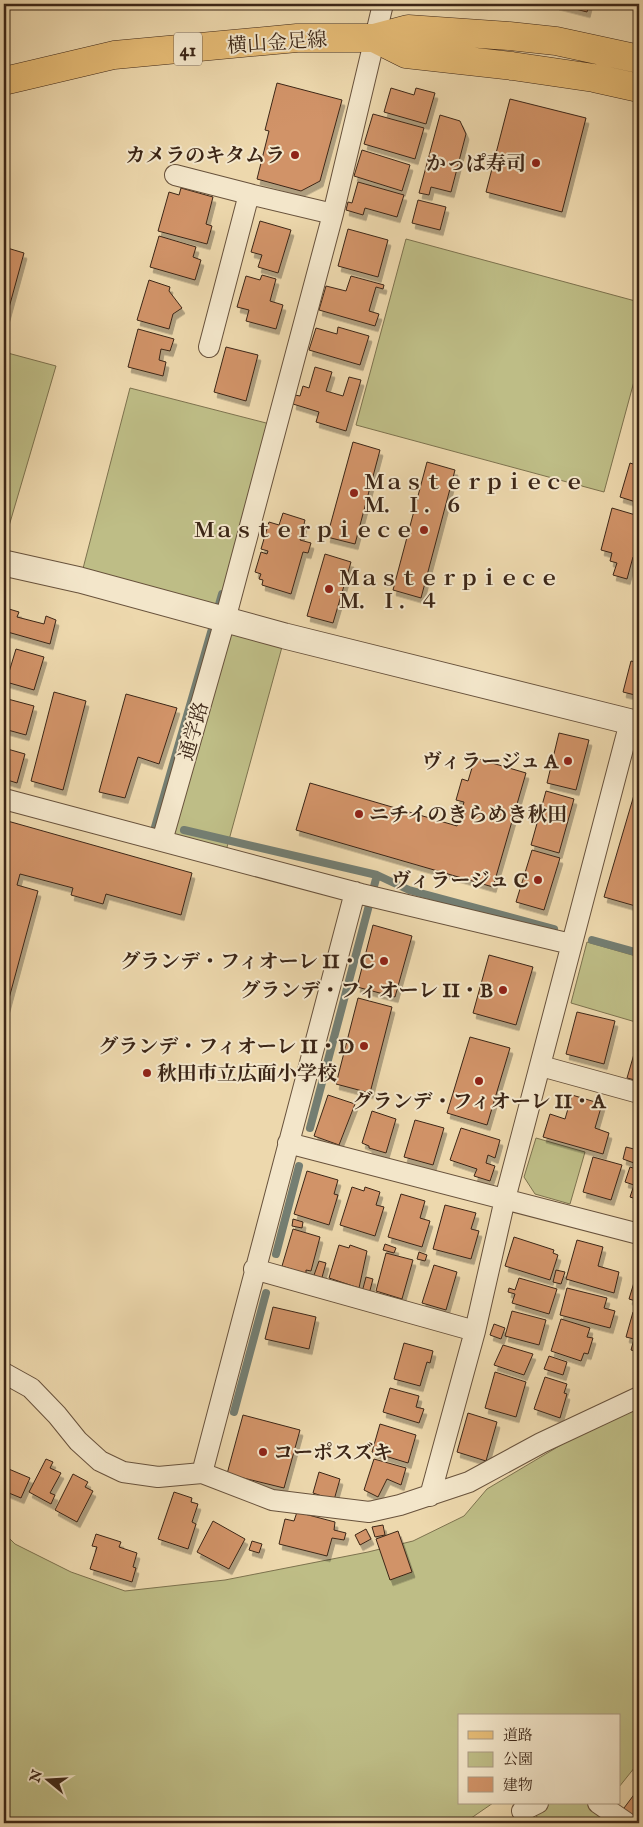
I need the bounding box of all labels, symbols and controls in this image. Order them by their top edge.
street label: 横山金足線 [226,28,328,59]
road number: 41 [174,33,202,66]
place label: カメラのキタムラ [125,144,285,169]
marker: カメラのキタムラ [289,149,301,161]
place label: かっぱ寿司 [426,152,526,177]
marker: かっぱ寿司 [530,157,542,169]
place label: Ｍａｓｔｅｒｐｉｅｃｅ Ｍ．Ｉ．６ [364,471,584,519]
marker: Ｍａｓｔｅｒｐｉｅｃｅ Ｍ．Ｉ．６ [348,487,360,499]
place label: Ｍａｓｔｅｒｐｉｅｃｅ [194,519,414,544]
marker: Ｍａｓｔｅｒｐｉｅｃｅ [418,524,430,536]
place label: Ｍａｓｔｅｒｐｉｅｃｅ Ｍ．Ｉ．４ [339,567,559,615]
marker: Ｍａｓｔｅｒｐｉｅｃｅ Ｍ．Ｉ．４ [323,583,335,595]
street label: 通学路 [174,699,215,764]
place label: ヴィラージュ A [422,750,559,775]
marker: ヴィラージュ A [562,755,574,767]
place label: ニチイのきらめき秋田 [369,803,568,828]
marker: ニチイのきらめき秋田 [353,808,365,820]
place label: ヴィラージュ C [391,869,528,894]
marker: ヴィラージュ C [532,874,544,886]
place label: グランデ・フィオーレ II・C [120,950,374,975]
marker: グランデ・フィオーレ II・C [378,955,390,967]
place label: グランデ・フィオーレ II・B [240,979,493,1004]
marker: グランデ・フィオーレ II・B [497,984,509,996]
place label: グランデ・フィオーレ II・D [98,1035,354,1060]
marker: グランデ・フィオーレ II・D [358,1040,370,1052]
place label: 秋田市立広面小学校 [157,1062,337,1087]
marker: 秋田市立広面小学校 [141,1067,153,1079]
marker: グランデ・フィオーレ II・A [473,1075,485,1087]
place label: グランデ・フィオーレ II・A [352,1090,607,1115]
place label: コーポスズキ [273,1441,393,1466]
marker: コーポスズキ [257,1446,269,1458]
legend [458,1714,620,1804]
text: 道路 [503,1726,533,1745]
text: 公園 [503,1750,533,1769]
north arrow [22,1754,72,1804]
text: N [26,1768,47,1786]
text: 建物 [503,1776,533,1795]

